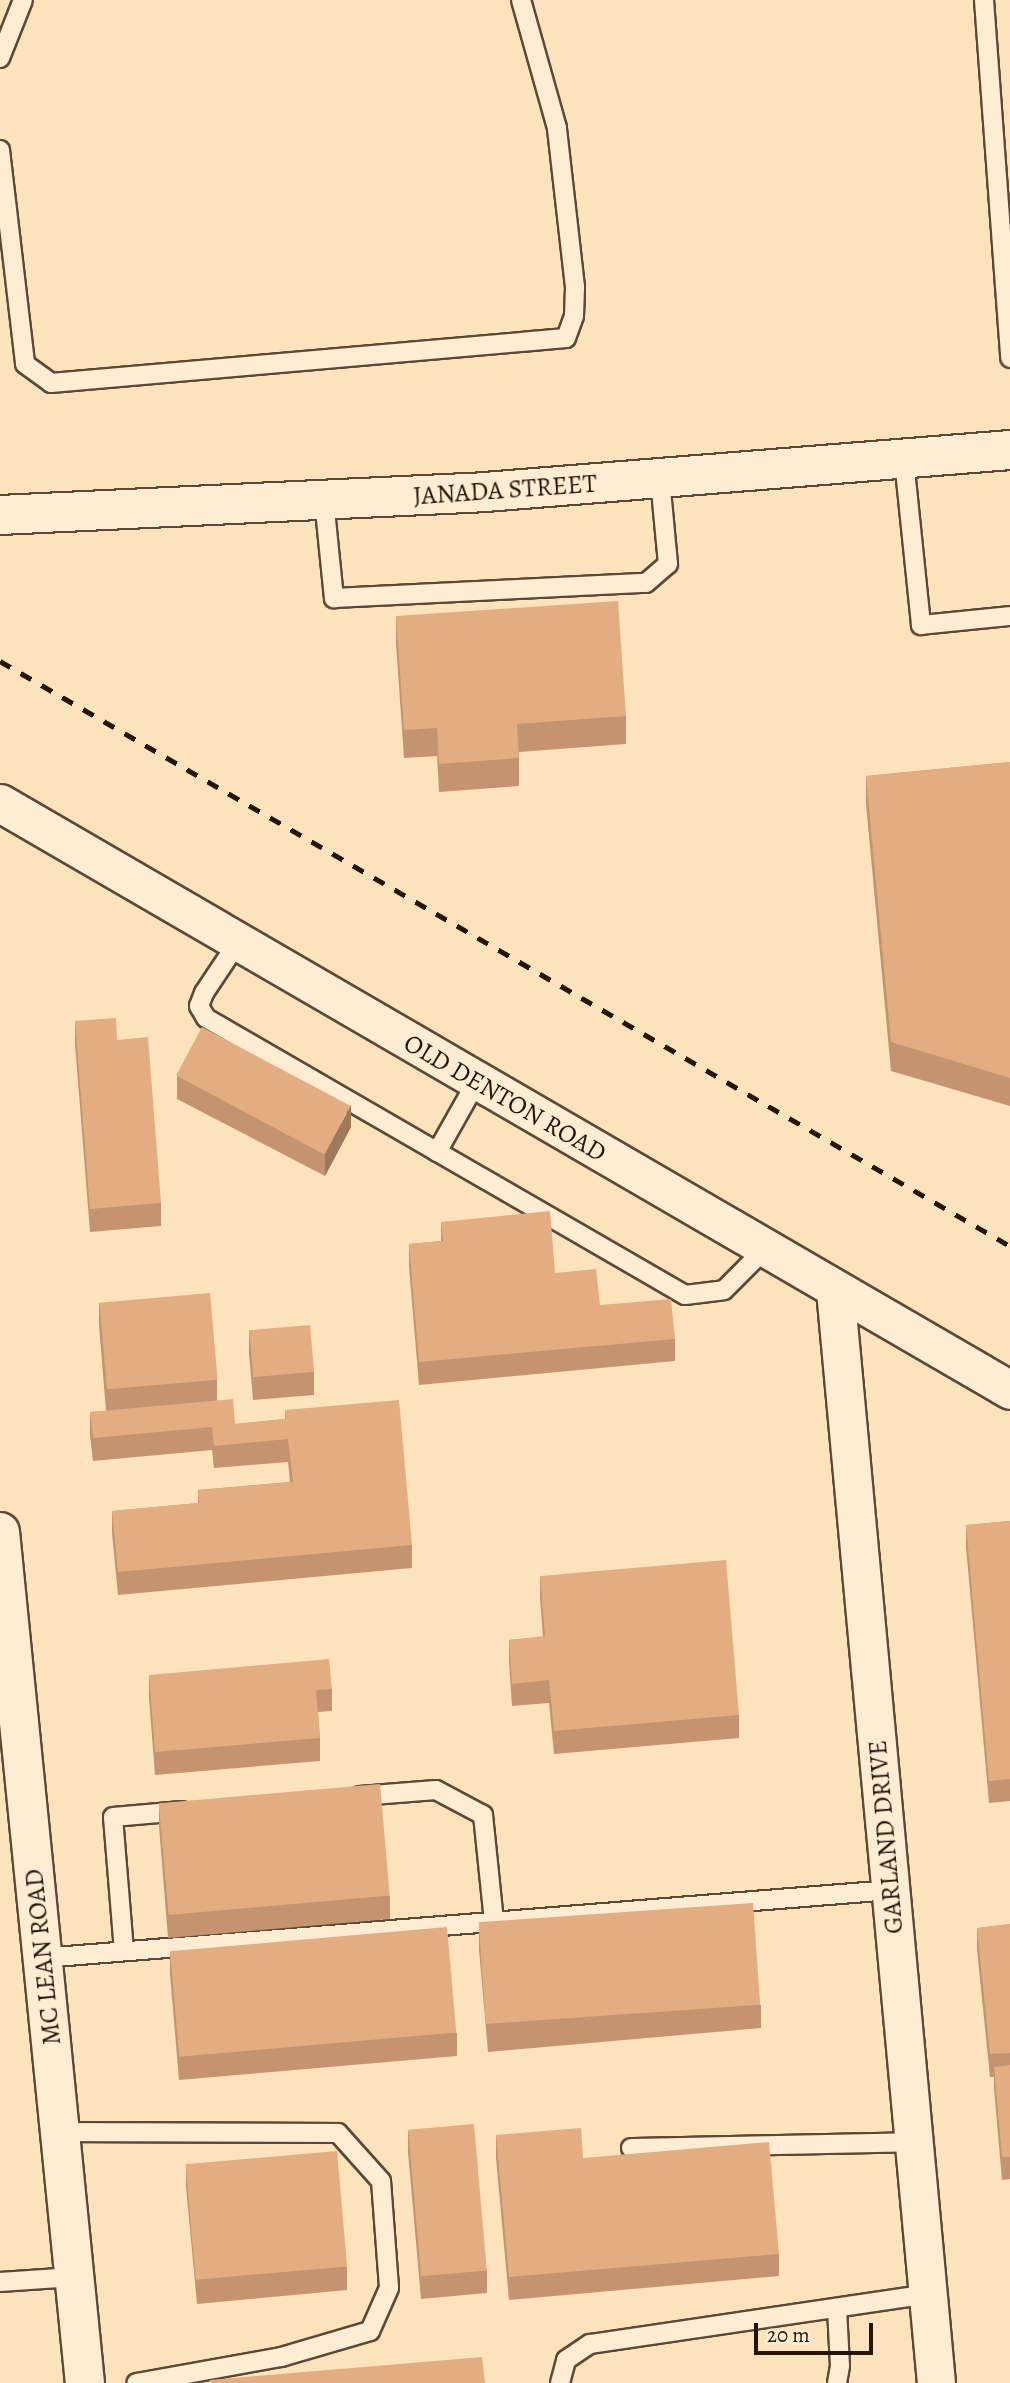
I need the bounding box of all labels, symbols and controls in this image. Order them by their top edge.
street label: JANADA STREET [412,468,598,512]
street label: OLD DENTON ROAD [398,1027,612,1169]
street label: GARLAND DRIVE [862,1739,910,1935]
street label: MC LEAN ROAD [18,1867,68,2047]
scale bar [758,2310,877,2354]
text: 20 m [767,2321,810,2349]

